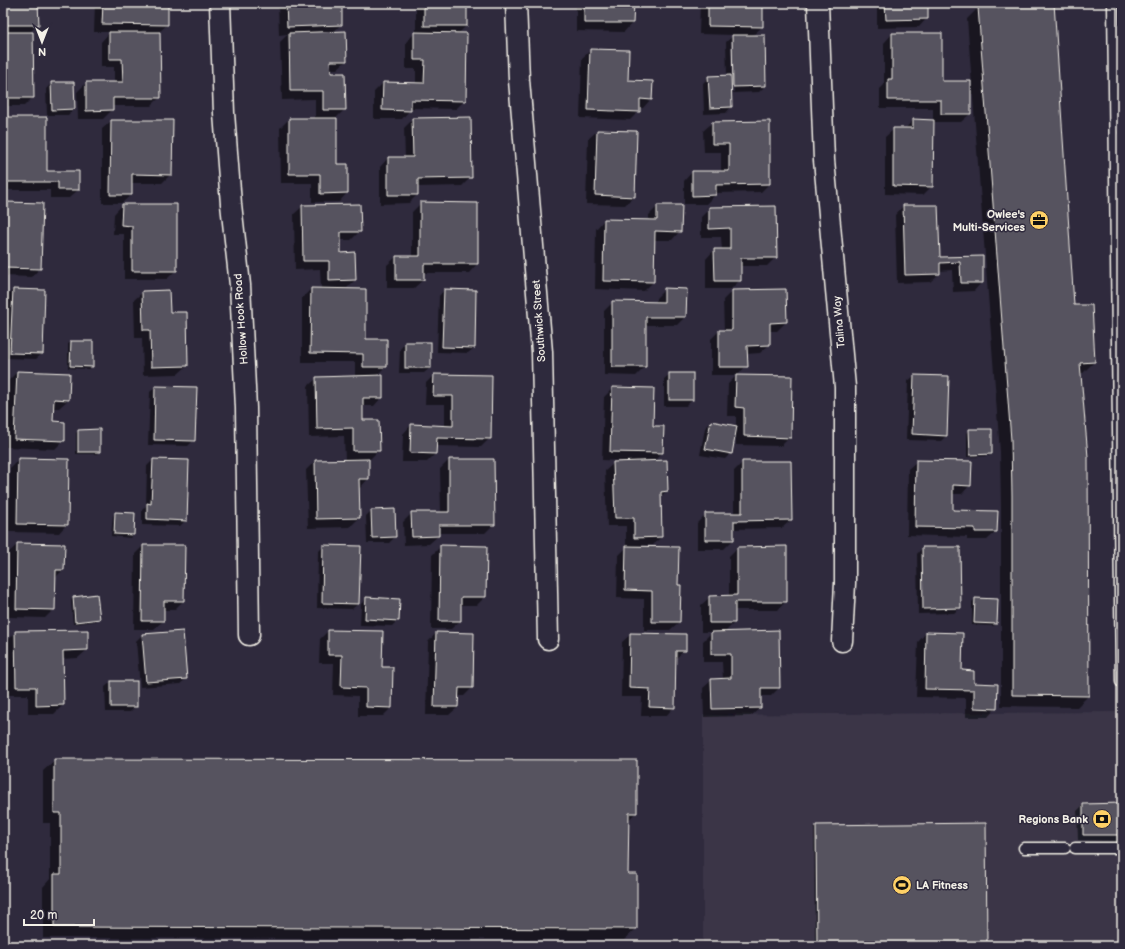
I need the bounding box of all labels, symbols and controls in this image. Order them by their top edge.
north arrow [22,22,62,62]
text: N [38,45,46,58]
place label: Owlee's Multi-Services [953,208,1026,234]
office icon: Owlee's Multi-Services [1028,209,1050,231]
street label: Hollow Hook Road [231,273,251,365]
street label: Southwick Street [530,279,548,363]
street label: Talina Way [830,295,848,349]
bank icon: Regions Bank [1091,808,1113,830]
place label: Regions Bank [1018,813,1088,826]
sports icon: LA Fitness [891,874,913,896]
place label: LA Fitness [916,879,969,892]
scale bar [24,901,94,927]
text: 20 m [30,908,57,923]

